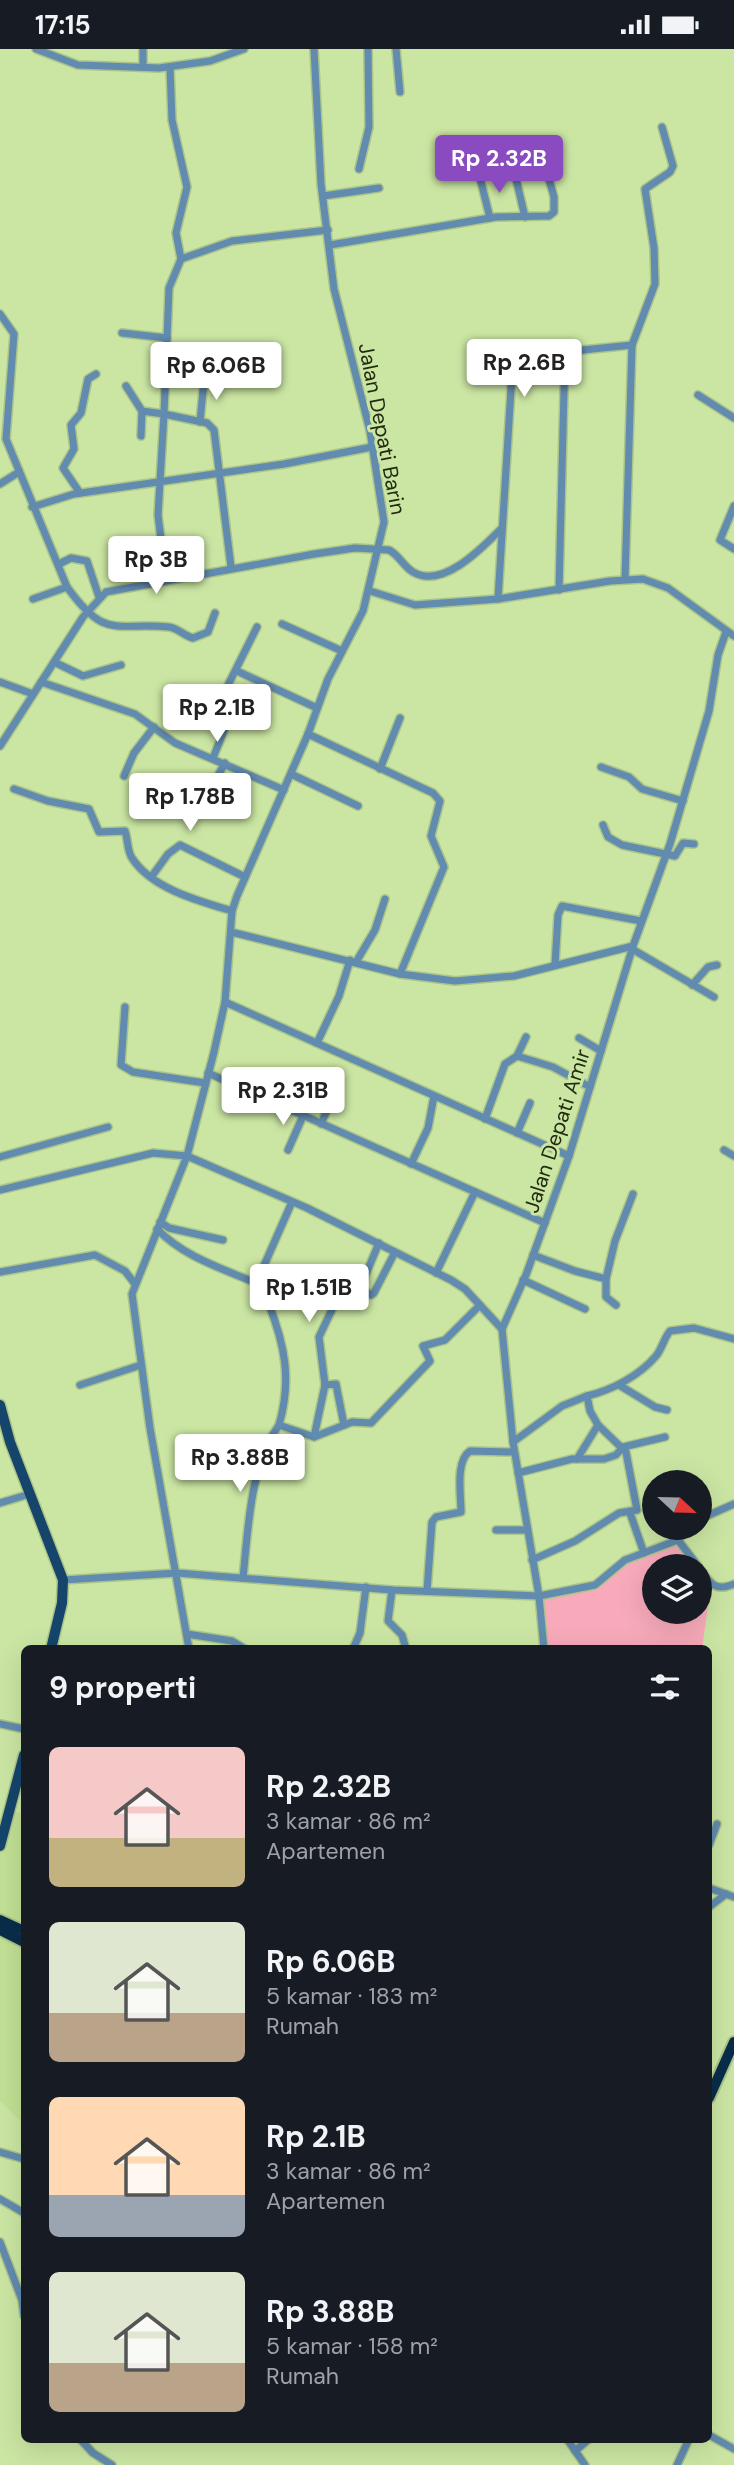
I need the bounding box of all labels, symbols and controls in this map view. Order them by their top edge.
text: 17:15 [35,8,91,42]
pin: Rp 2.32B [427,135,571,195]
text: Rp 2.32B [451,143,547,173]
pin: Rp 2.6B [459,339,589,399]
street label: Jalan Depati Barin [352,341,412,517]
pin: Rp 6.06B [144,343,288,402]
text: Rp 2.6B [483,347,565,377]
text: Rp 6.06B [166,350,266,380]
pin: Rp 3B [107,537,205,596]
text: Rp 3B [124,544,188,574]
pin: Rp 2.1B [152,685,282,744]
text: Rp 2.1B [179,692,255,722]
pin: Rp 1.78B [118,773,262,833]
text: Rp 1.78B [145,781,235,811]
street label: Jalan Depati Amir [517,1045,597,1216]
pin: Rp 2.31B [211,1067,355,1127]
text: Rp 2.31B [238,1075,328,1105]
pin: Rp 1.51B [237,1265,381,1324]
text: Rp 1.51B [266,1272,352,1302]
pin: Rp 3.88B [168,1435,312,1494]
text: Rp 3.88B [191,1442,289,1472]
north arrow [642,1470,712,1540]
map controls [642,1470,712,1624]
button: layers [642,1554,712,1624]
text: 9 properti [49,1668,196,1707]
icon: filters [646,1668,684,1706]
text: Rp 2.32B [266,1767,391,1806]
icon: home [105,1775,189,1859]
text: 3 kamar · 86 m² [266,1806,431,1836]
text: Apartemen [266,1836,385,1866]
text: Rp 6.06B [266,1942,395,1981]
icon: home [105,1950,189,2034]
text: 5 kamar · 183 m² [266,1981,437,2011]
text: Rumah [266,2011,339,2041]
text: Rp 2.1B [266,2117,366,2156]
icon: home [105,2125,189,2209]
text: 3 kamar · 86 m² [266,2156,431,2186]
text: Apartemen [266,2186,385,2216]
text: Rp 3.88B [266,2292,394,2331]
icon: home [105,2300,189,2384]
text: 5 kamar · 158 m² [266,2331,438,2361]
text: Rumah [266,2361,339,2391]

